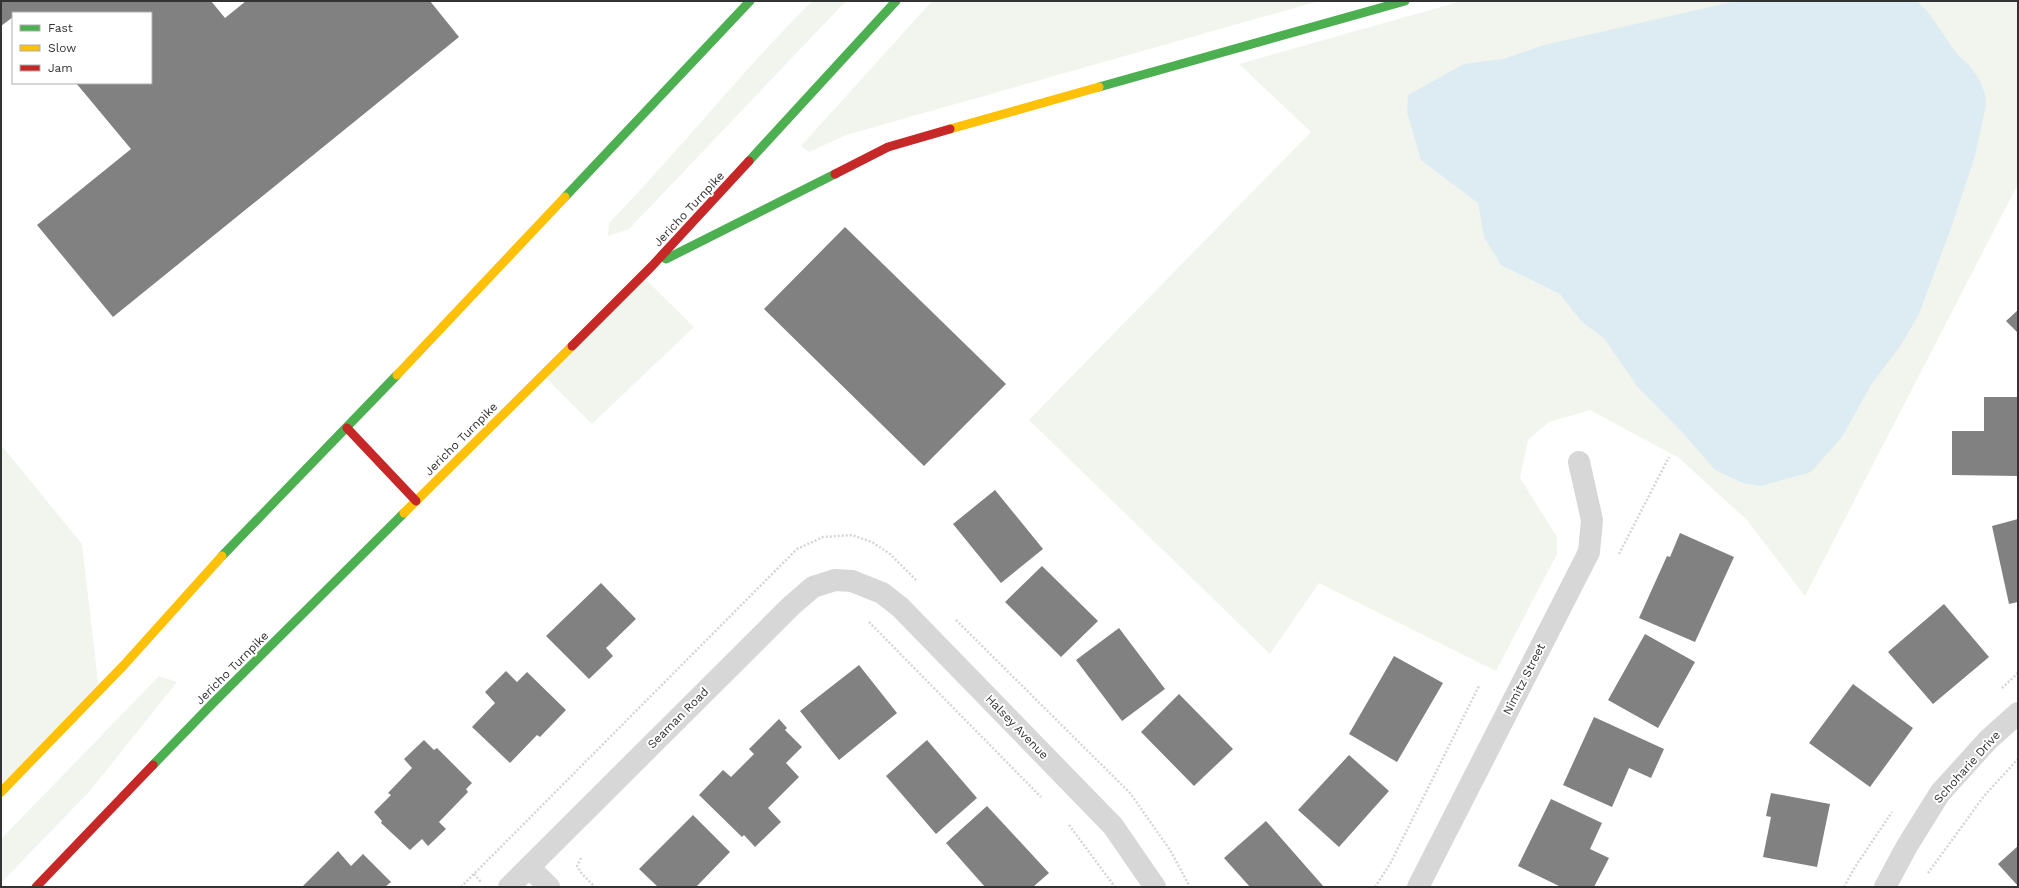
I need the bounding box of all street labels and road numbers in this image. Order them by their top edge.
street label: Jericho Turnpike [651,169,727,249]
street label: Jericho Turnpike [422,400,500,478]
street label: Jericho Turnpike [193,629,271,707]
street label: Nimitz Street [1500,641,1548,717]
street label: Seaman Road [645,685,711,751]
street label: Halsey Avenue [983,692,1051,762]
street label: Schoharie Drive [1931,728,2003,806]

